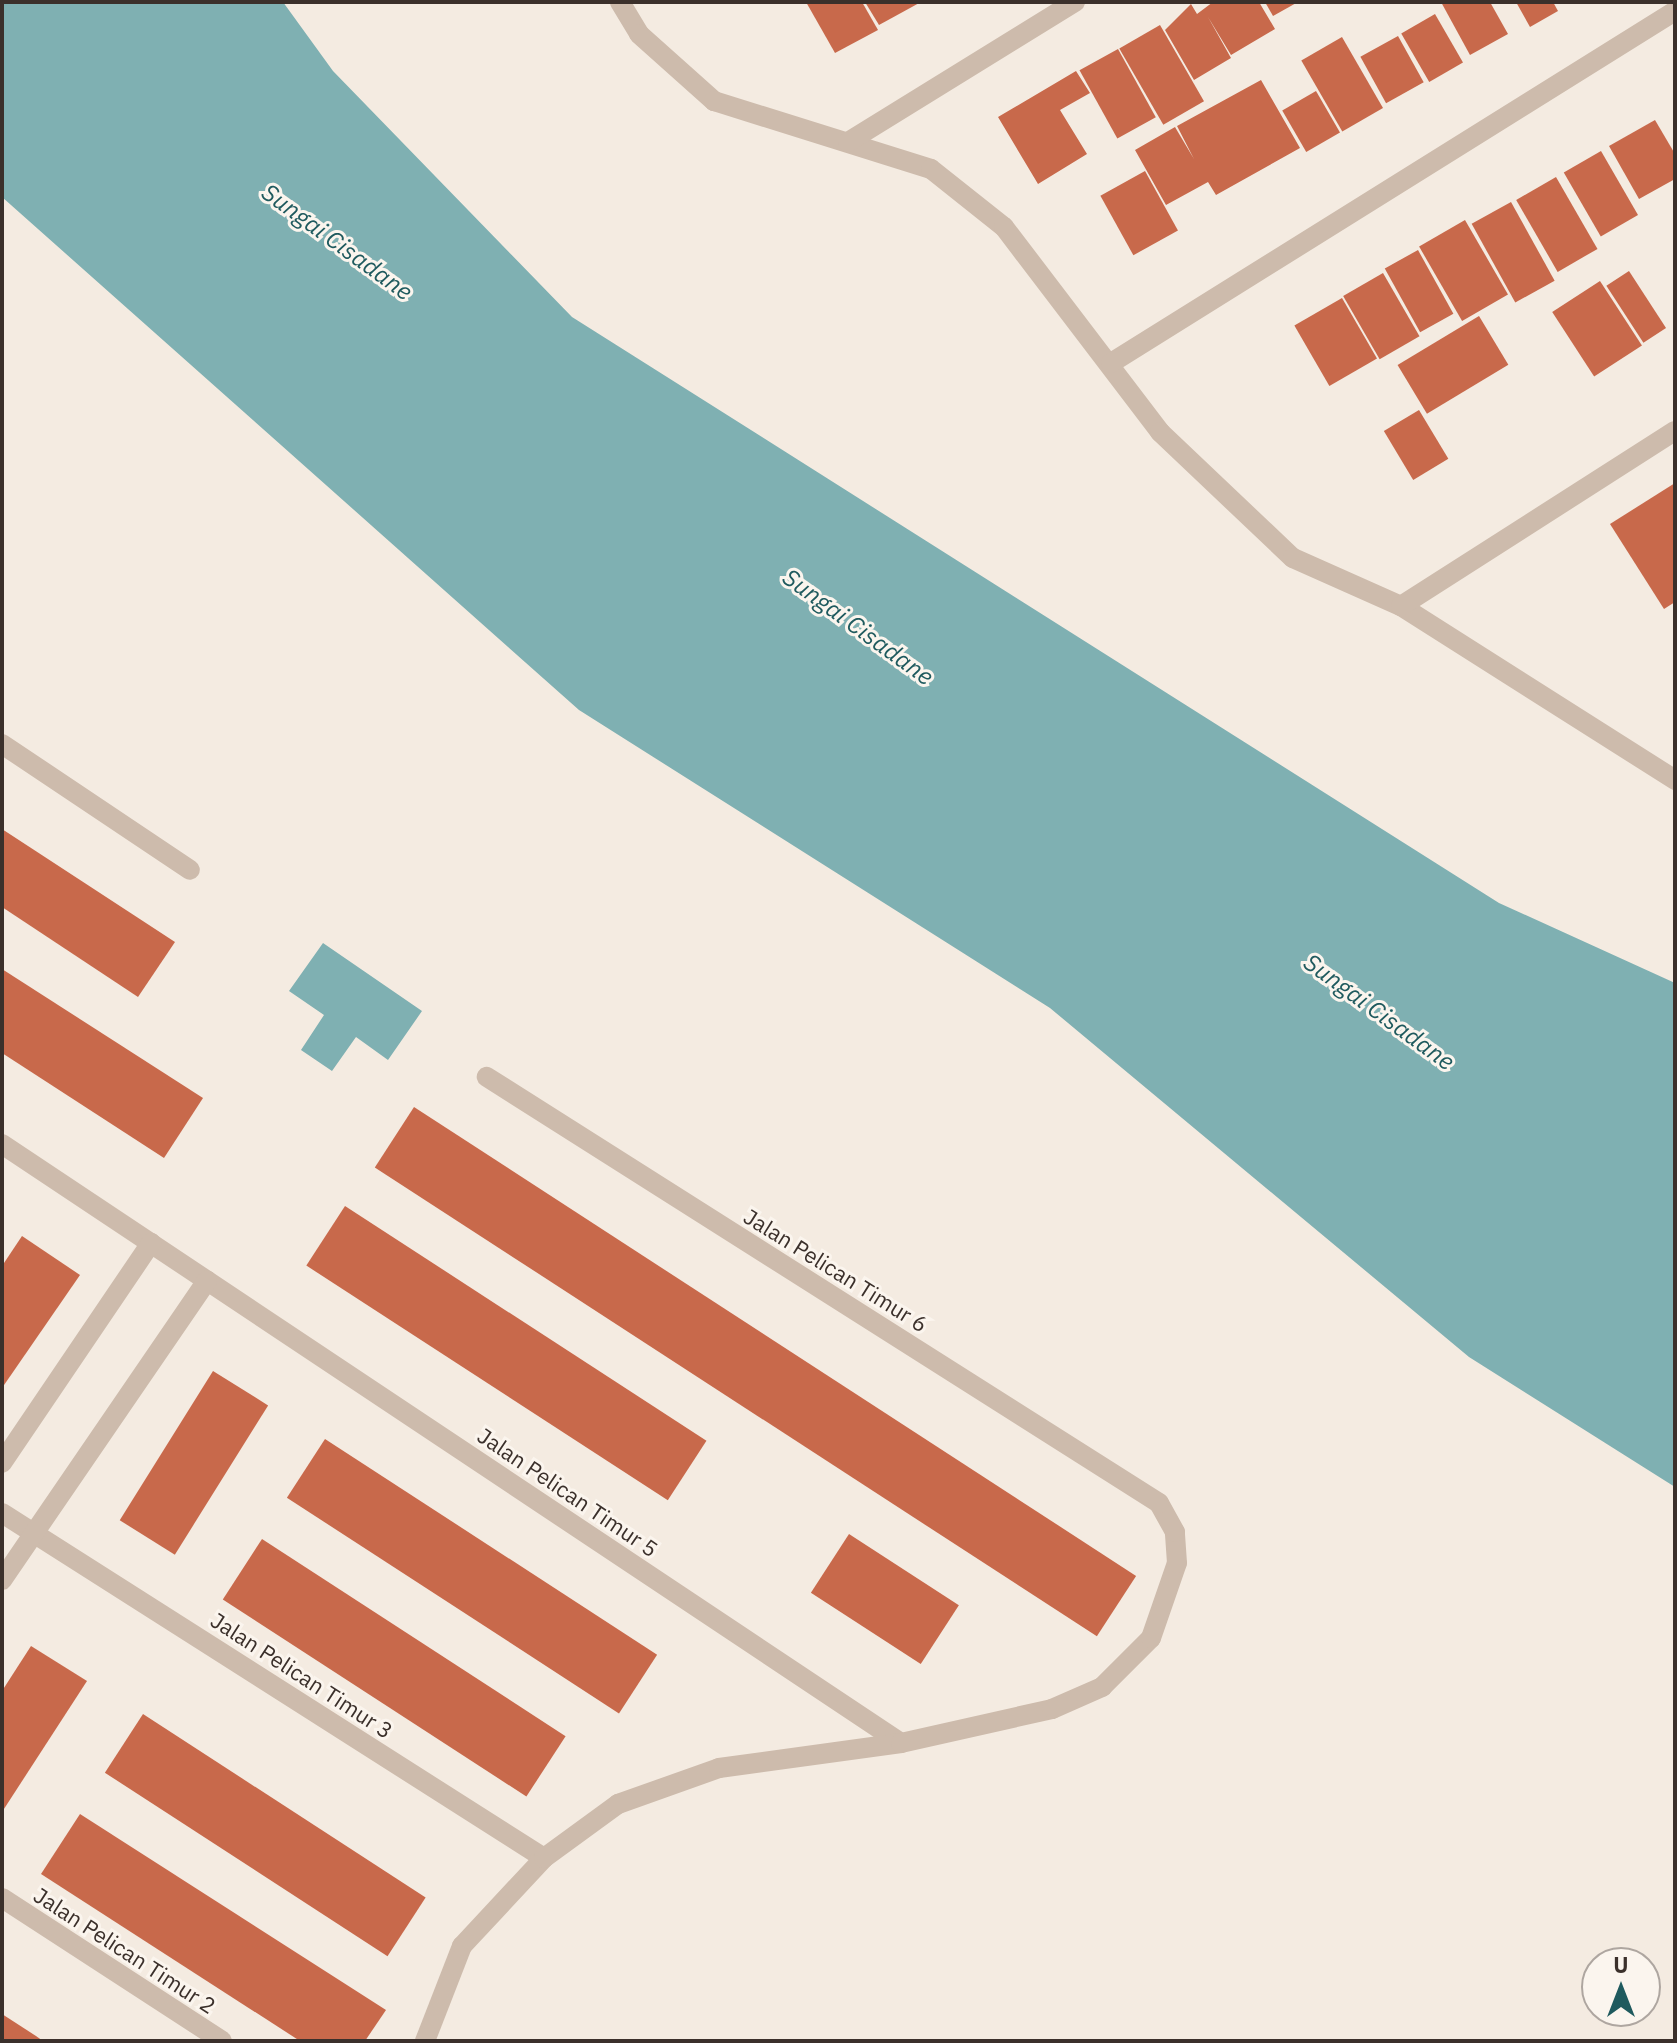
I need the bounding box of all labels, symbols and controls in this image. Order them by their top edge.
water label: Sungai Cisadane [256,178,418,306]
water label: Sungai Cisadane [777,563,939,691]
water label: Sungai Cisadane [1298,948,1460,1076]
street label: Jalan Pelican Timur 6 [739,1203,933,1337]
street label: Jalan Pelican Timur 5 [473,1422,663,1562]
street label: Jalan Pelican Timur 3 [206,1606,398,1744]
street label: Jalan Pelican Timur 2 [29,1881,221,2019]
north arrow [1581,1947,1661,2027]
text: U [1613,1950,1629,1979]

